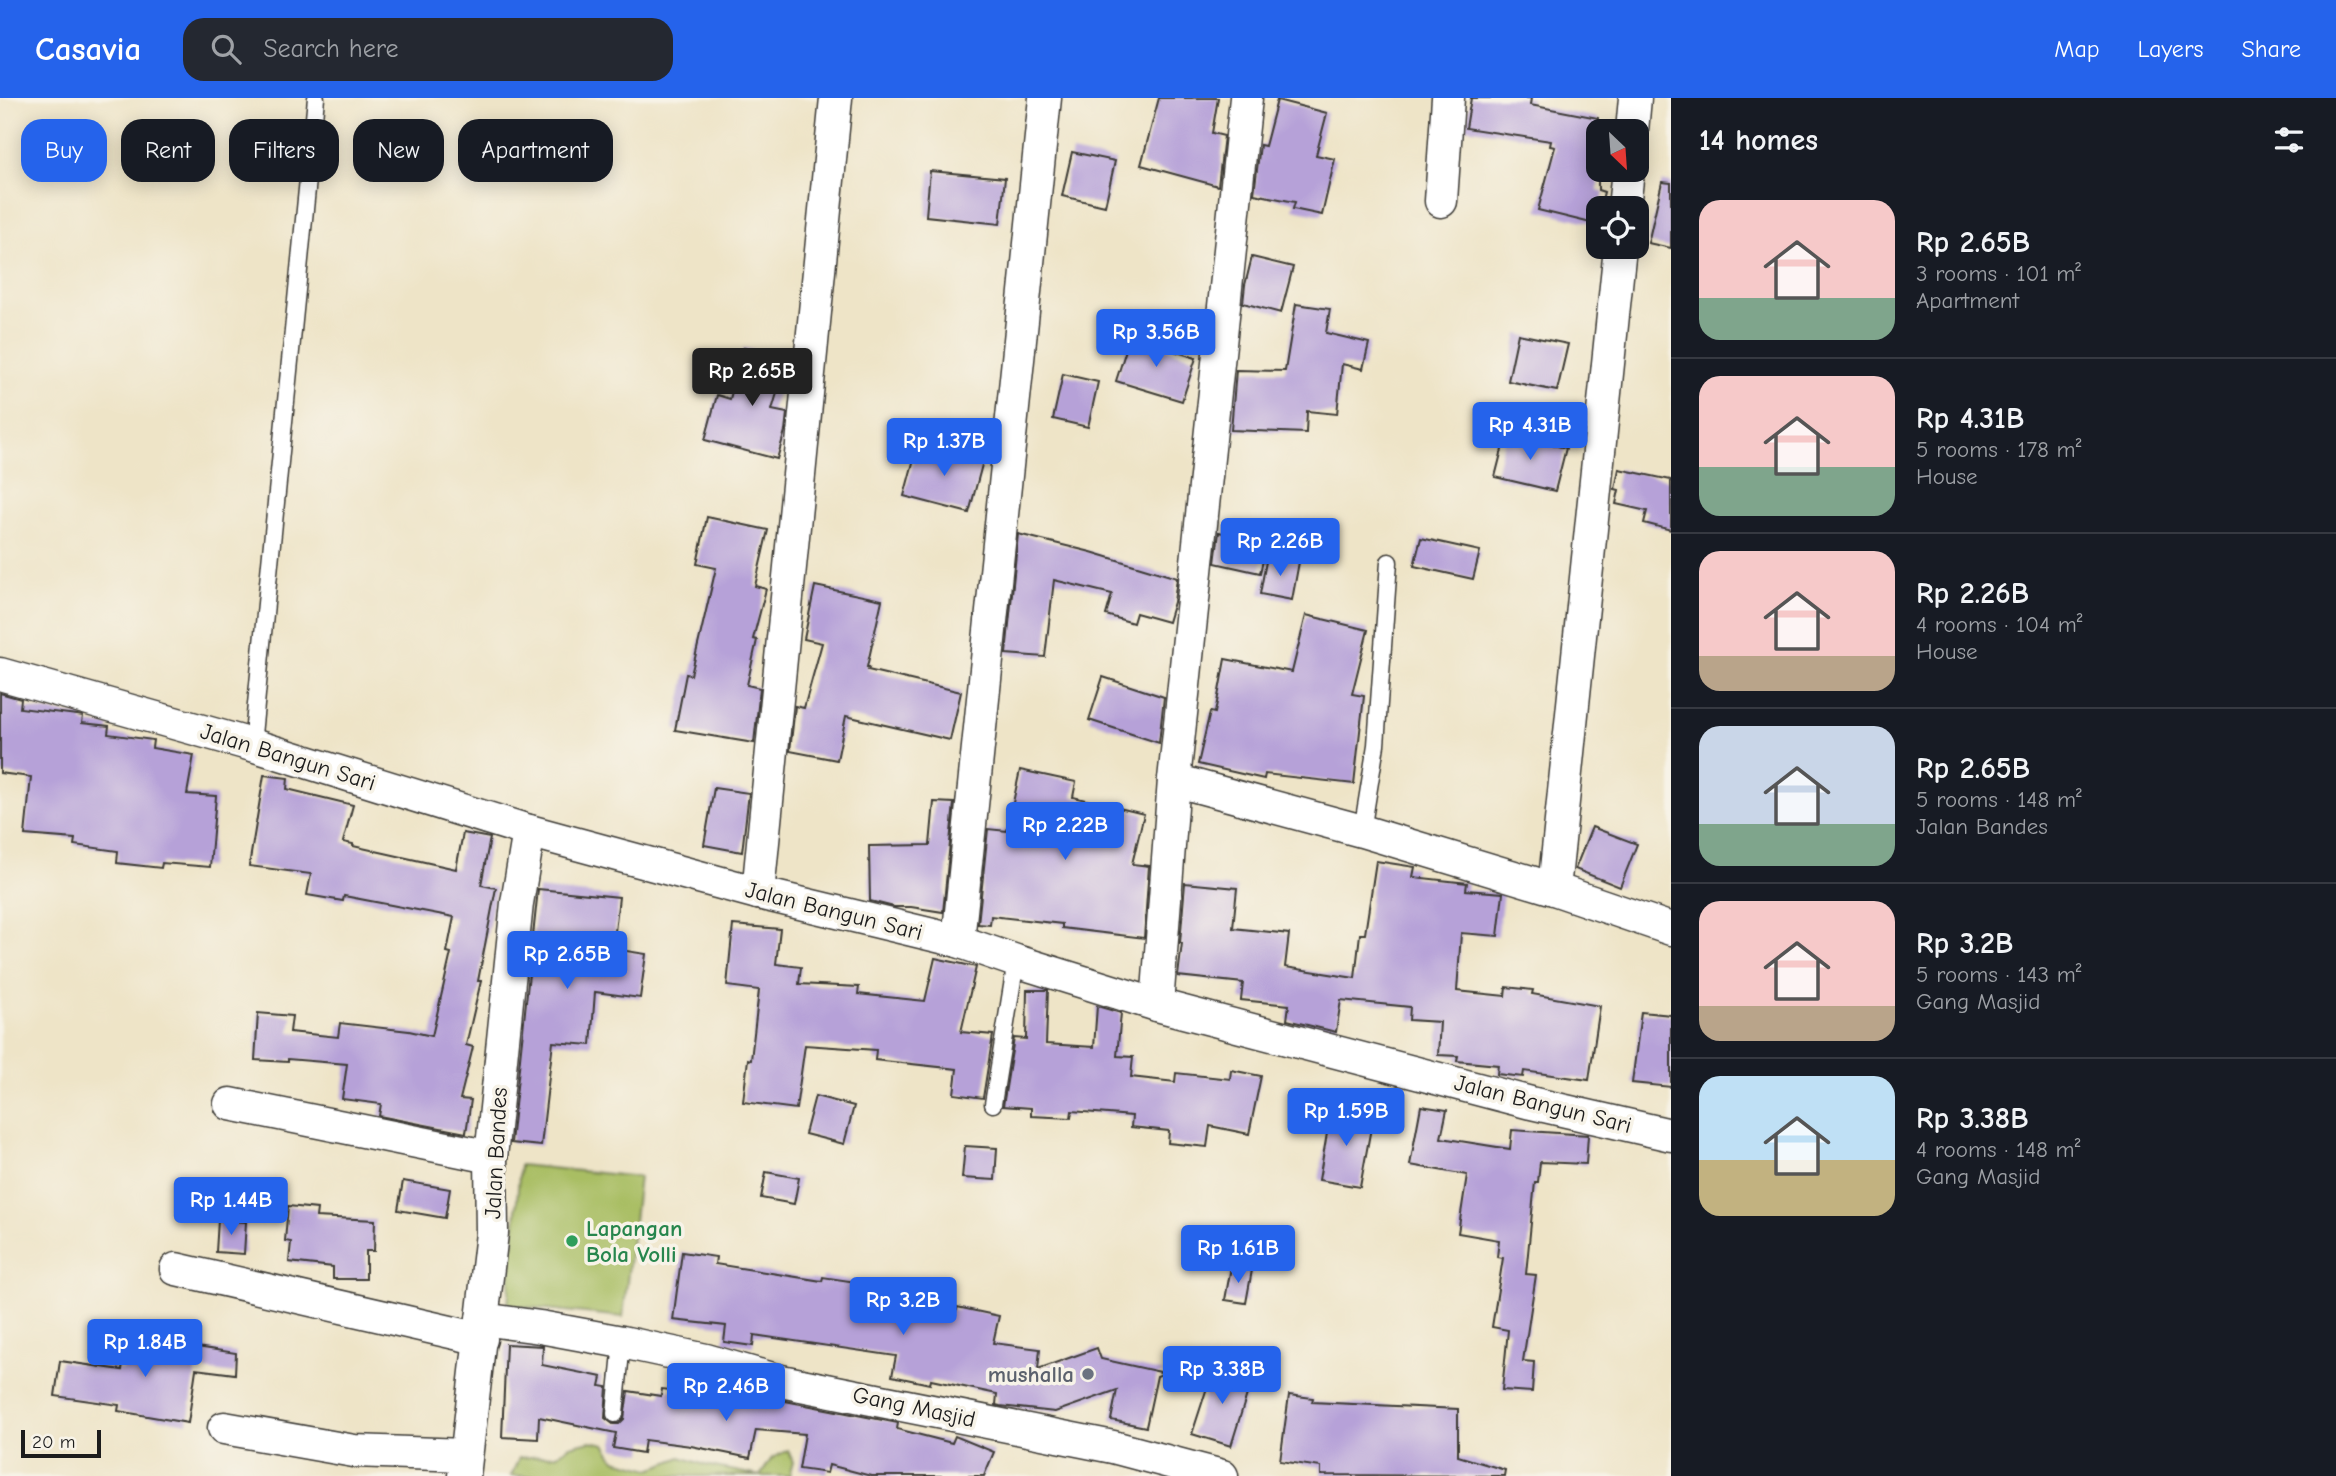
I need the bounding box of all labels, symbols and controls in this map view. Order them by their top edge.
search box [183,18,673,81]
text: Casavia [35,30,141,68]
icon: search [207,30,245,68]
text: Search here [263,34,399,64]
text: Map [2054,35,2100,63]
text: Layers [2138,35,2203,63]
text: Share [2241,35,2301,63]
chip: Buy [21,119,107,182]
chip: Rent [121,119,215,182]
chip: Filters [229,119,339,182]
chip: New [353,119,444,182]
chip: Apartment [458,119,613,182]
north arrow [1586,119,1648,182]
map controls [1586,119,1649,259]
icon: filters [2270,121,2308,159]
text: 14 homes [1699,123,1818,158]
button: locate [1586,196,1649,259]
text: Rp 2.65B [1916,225,2030,260]
icon: home [1755,228,1839,312]
text: 3 rooms · 101 m² [1916,260,2081,287]
text: Apartment [1916,287,2019,314]
pin: Rp 3.56B [1084,310,1228,369]
text: Rp 3.56B [1112,318,1200,345]
pin: Rp 2.65B [680,348,824,408]
text: Rp 2.65B [708,357,796,384]
text: Rp 4.31B [1916,401,2024,436]
pin: Rp 4.31B [1458,402,1602,462]
icon: home [1755,404,1839,488]
text: Rp 4.31B [1489,411,1571,438]
pin: Rp 1.37B [872,418,1016,478]
text: Rp 1.37B [903,427,985,454]
text: 5 rooms · 178 m² [1916,436,2081,463]
text: House [1916,463,1978,490]
pin: Rp 2.26B [1208,518,1352,578]
text: Rp 2.26B [1237,527,1323,554]
text: Rp 2.26B [1916,576,2029,611]
icon: home [1755,579,1839,663]
text: 4 rooms · 104 m² [1916,611,2083,638]
text: House [1916,638,1978,665]
street label: Jalan Bangun Sari [197,718,379,796]
text: Rp 2.65B [1916,751,2030,786]
icon: home [1755,754,1839,838]
text: 5 rooms · 148 m² [1916,786,2082,813]
pin: Rp 2.22B [993,802,1137,862]
text: Rp 2.22B [1022,811,1108,838]
text: Jalan Bandes [1916,813,2048,840]
street label: Jalan Bangun Sari [743,876,925,946]
text: Rp 3.2B [1916,926,2013,961]
icon: home [1755,929,1839,1013]
pin: Rp 2.65B [495,932,639,991]
text: Rp 2.65B [523,940,611,967]
text: 5 rooms · 143 m² [1916,961,2082,988]
text: Gang Masjid [1916,988,2040,1015]
street label: Jalan Bangun Sari [1452,1069,1634,1139]
street label: Jalan Bandes [479,1086,513,1220]
pin: Rp 1.59B [1274,1088,1418,1148]
text: Rp 1.59B [1303,1097,1389,1124]
text: Rp 3.38B [1916,1101,2029,1136]
icon: home [1755,1104,1839,1188]
text: 4 rooms · 148 m² [1916,1136,2080,1163]
text: Gang Masjid [1916,1163,2040,1190]
pin: Rp 1.44B [159,1178,303,1237]
text: Rp 1.44B [190,1186,272,1213]
place label: Lapangan Bola Volli [586,1215,682,1268]
pin: Rp 1.61B [1166,1226,1310,1285]
marker: Lapangan Bola Volli [564,1233,580,1249]
text: Rp 1.61B [1197,1234,1279,1261]
pin: Rp 3.2B [838,1278,968,1337]
text: Rp 3.2B [866,1286,940,1313]
pin: Rp 1.84B [73,1320,217,1379]
text: Rp 1.84B [103,1328,187,1355]
pin: Rp 3.38B [1150,1346,1294,1406]
text: Rp 3.38B [1179,1355,1265,1382]
place label: mushalla [988,1361,1074,1388]
pin: Rp 2.46B [654,1364,798,1423]
marker: mushalla [1080,1366,1096,1382]
text: Rp 2.46B [683,1372,769,1399]
street label: Gang Masjid [850,1381,978,1433]
scale bar [21,1427,102,1459]
text: 20 m [32,1431,76,1453]

